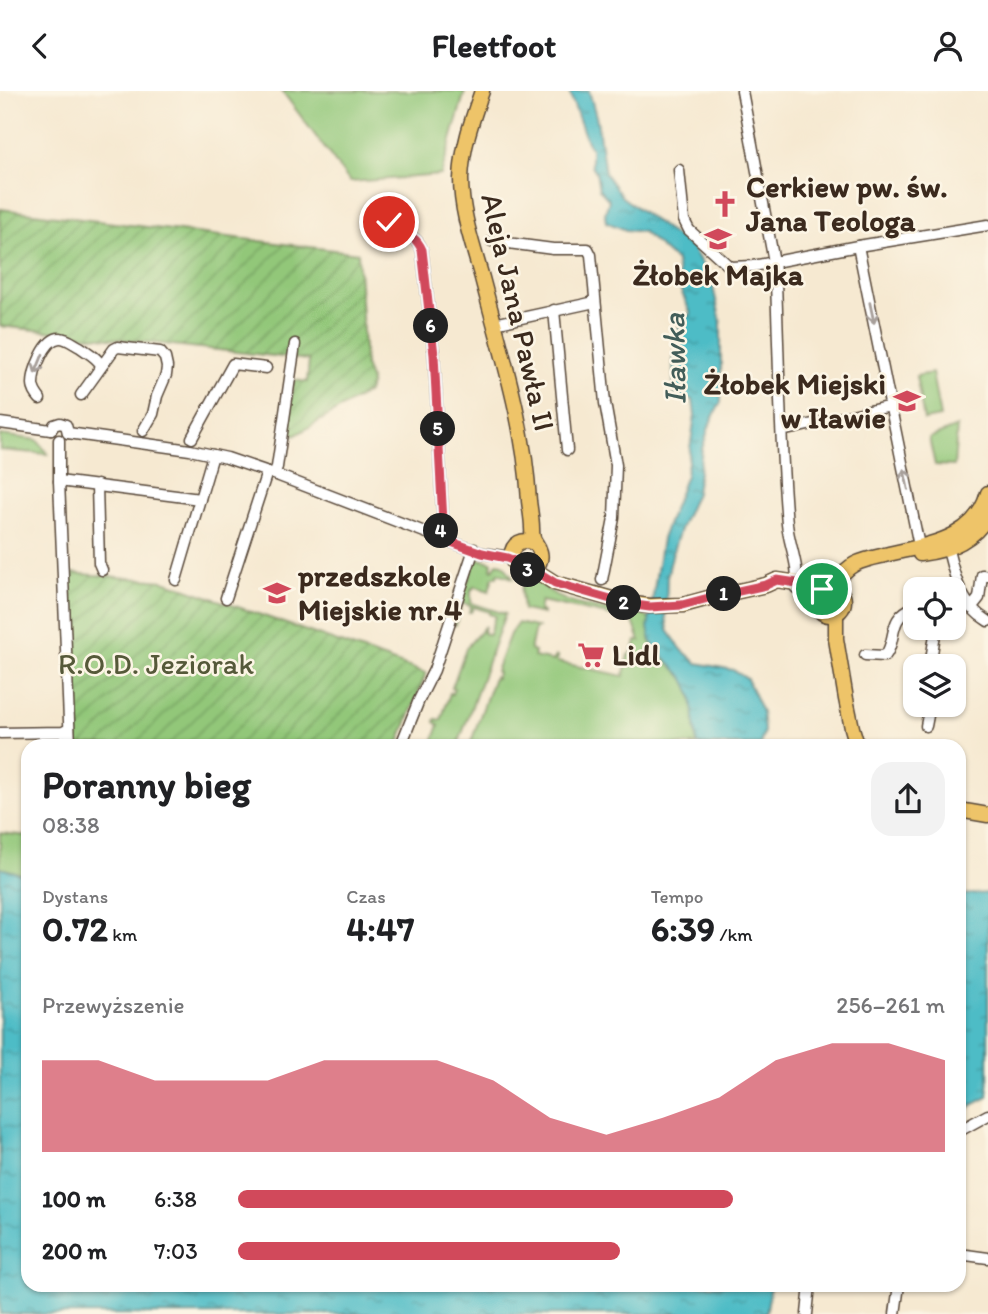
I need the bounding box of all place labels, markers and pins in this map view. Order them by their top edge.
place label: Cerkiew pw. św. Jana Teologa [745,168,948,239]
church icon: Cerkiew pw. św. Jana Teologa [710,189,740,219]
pin [359,192,419,252]
school or university icon: Żłobek Majka [703,224,733,254]
place label: Żłobek Majka [633,256,804,293]
pin: 6 [414,309,448,343]
place label: Żłobek Miejski w Iławie [704,365,886,436]
school or university icon: Żłobek Miejski w Iławie [892,386,922,416]
pin: 5 [420,411,456,447]
pin: 4 [424,513,458,549]
pin: 3 [510,553,546,587]
place label: przedszkole Miejskie nr.4 [297,557,462,628]
pin [792,559,852,619]
pin: 1 [706,577,742,611]
school or university icon: przedszkole Miejskie nr.4 [262,578,292,608]
pin: 2 [606,585,642,621]
place label: Lidl [612,636,660,673]
supermarket icon: Lidl [576,640,606,670]

